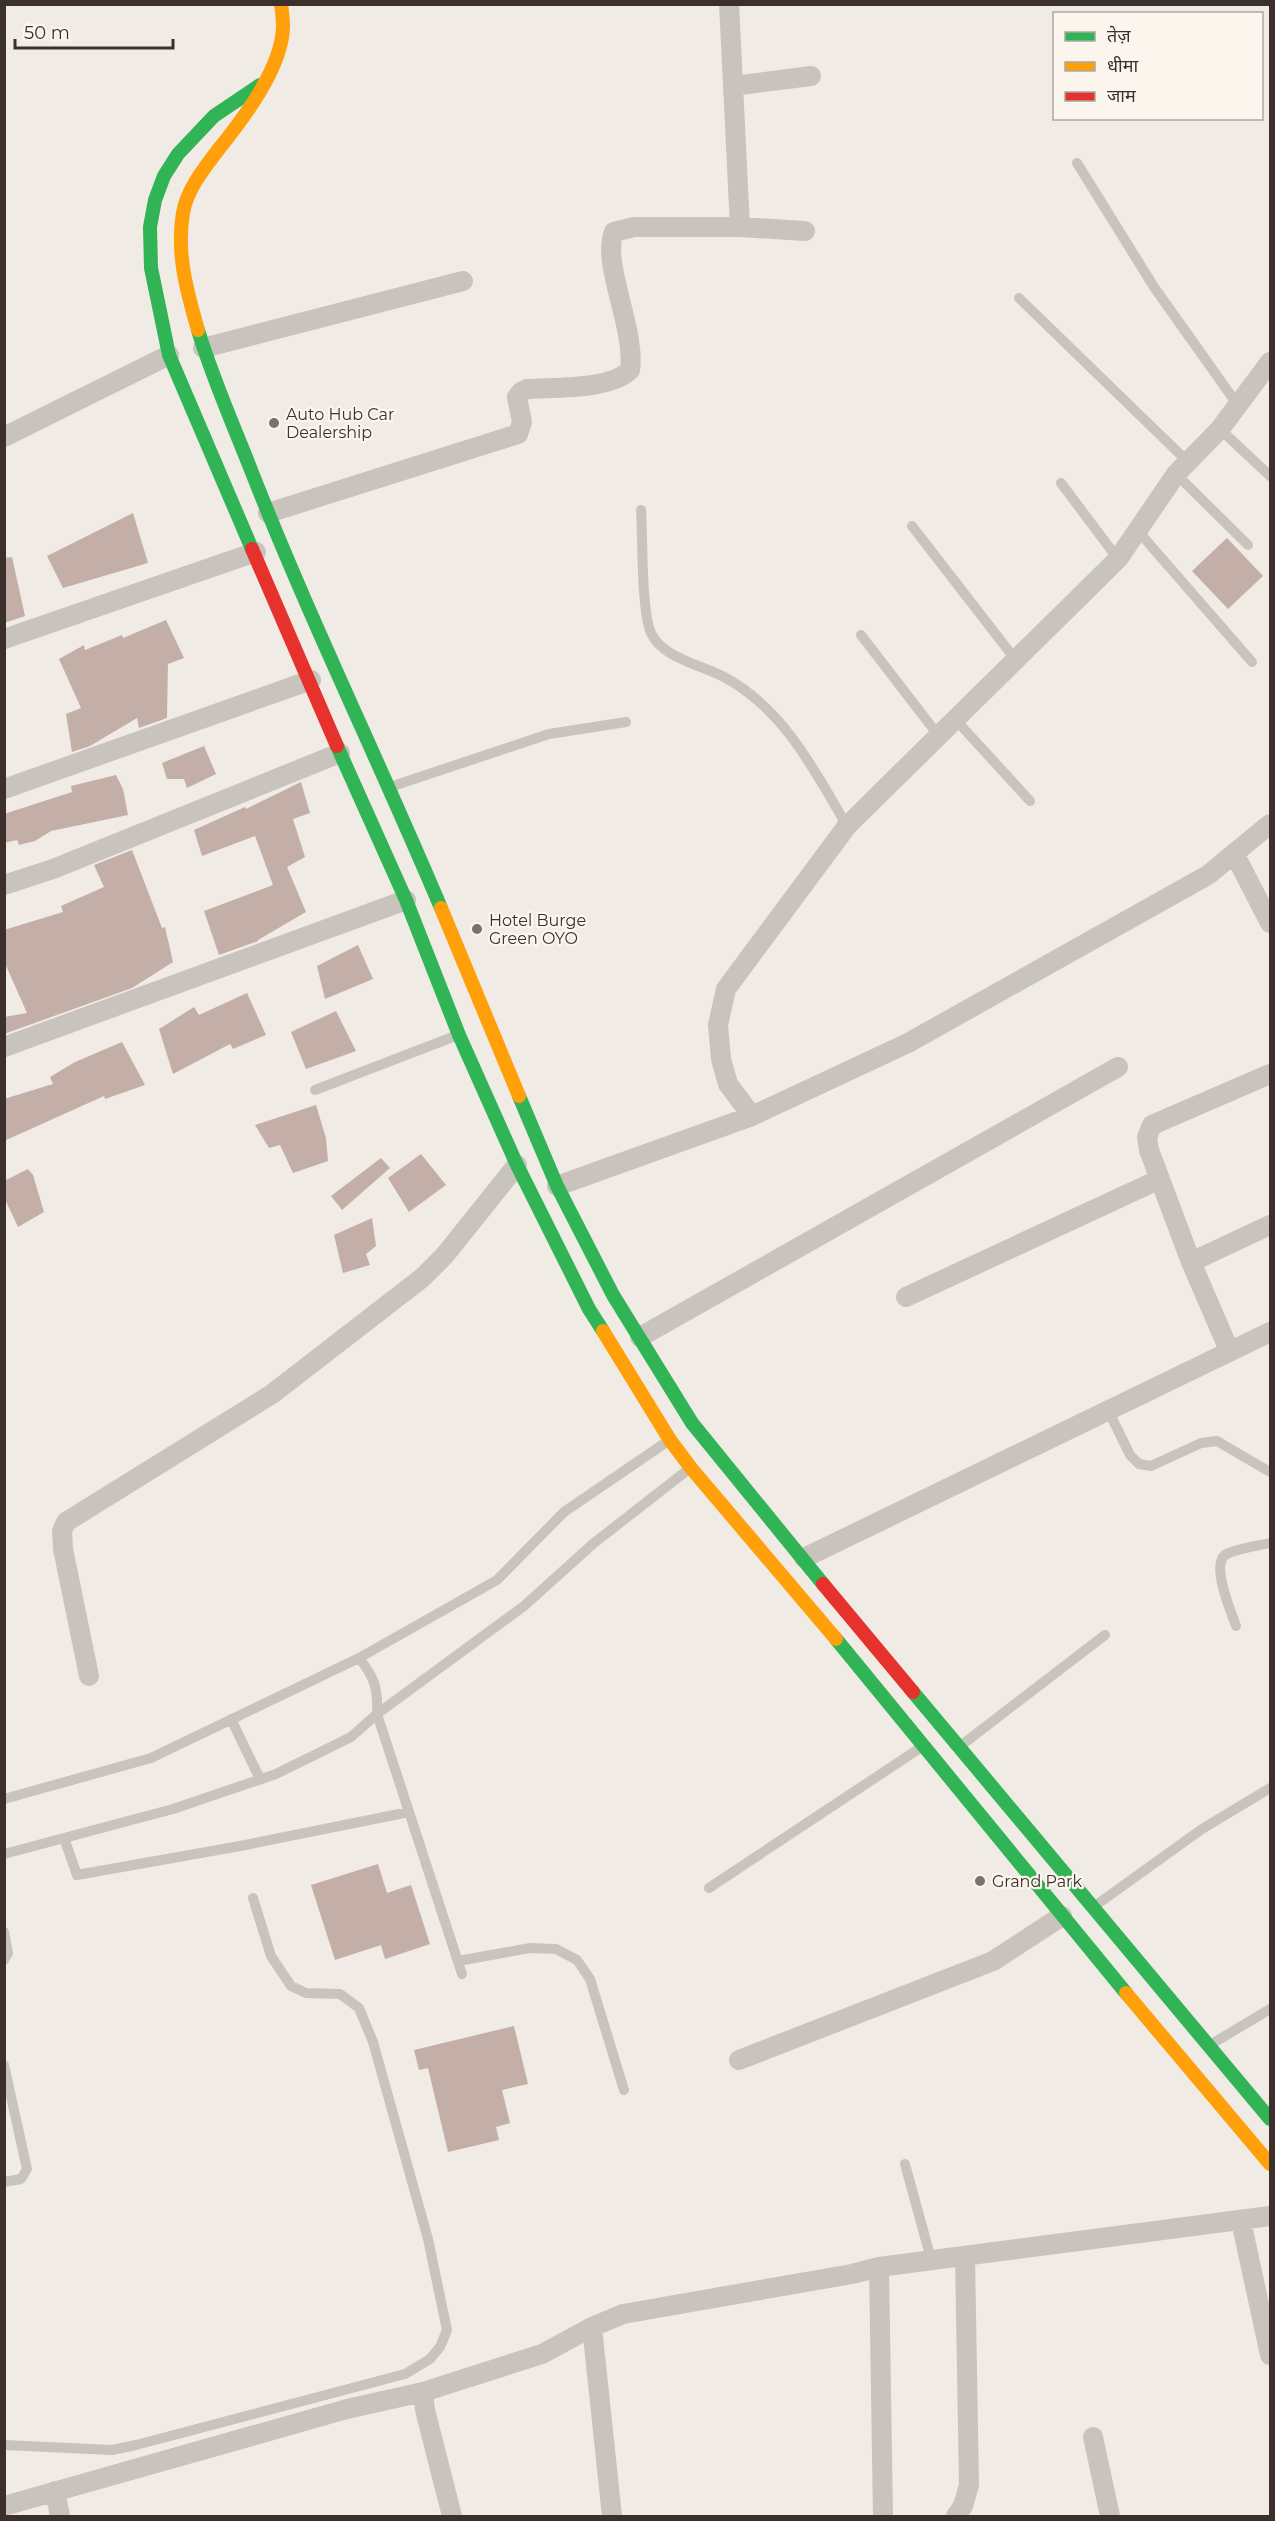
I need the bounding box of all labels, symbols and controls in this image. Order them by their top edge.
scale bar [15,12,172,50]
legend [1053,12,1263,120]
text: 50 m [24,22,70,44]
text: तेज़ [1107,25,1131,47]
text: धीमा [1107,55,1138,77]
text: जाम [1107,85,1137,107]
place label: Auto Hub Car Dealership [286,405,394,442]
marker: Auto Hub Car Dealership [267,416,281,430]
place label: Hotel Burge Green OYO [489,911,586,948]
marker: Hotel Burge Green OYO [470,922,484,936]
place label: Grand Park [992,1872,1082,1891]
marker: Grand Park [973,1874,987,1888]

